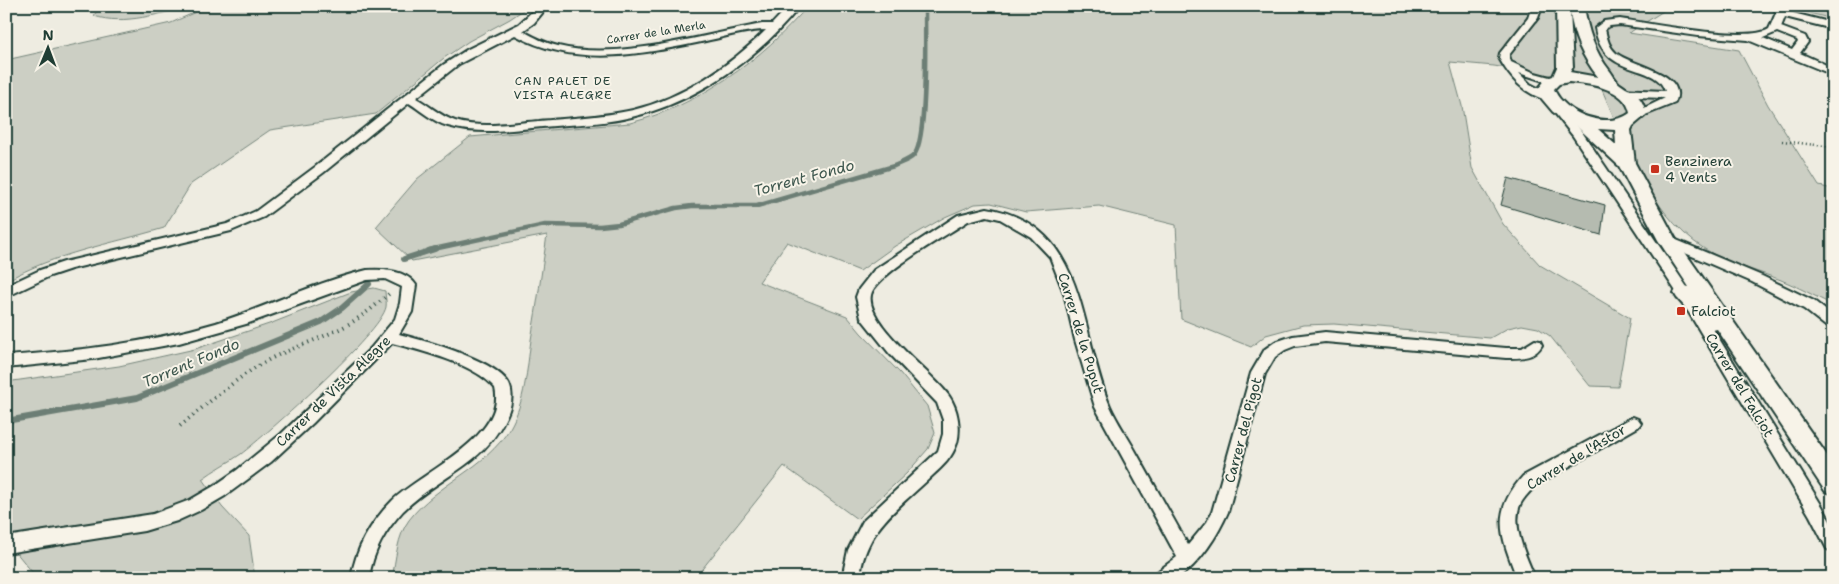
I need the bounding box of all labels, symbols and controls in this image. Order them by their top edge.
street label: Carrer de la Merla [606,17,707,48]
north arrow [22,22,72,72]
text: N [43,26,54,44]
district label: CAN PALET DE VISTA ALEGRE [514,73,612,103]
place label: Benzinera 4 Vents [1665,152,1732,186]
water label: Torrent Fondo [751,155,857,201]
marker: Benzinera 4 Vents [1649,163,1661,175]
street label: Carrer de la Puput [1054,271,1108,395]
place label: Falciot [1691,302,1736,320]
marker: Falciot [1675,305,1687,317]
street label: Carrer del Falciot [1702,330,1778,440]
street label: Carrer de Vista Alegre [272,331,394,450]
water label: Torrent Fondo [139,334,243,392]
street label: Carrer del Pigot [1220,375,1266,485]
street label: Carrer de l'Astor [1523,420,1629,494]

